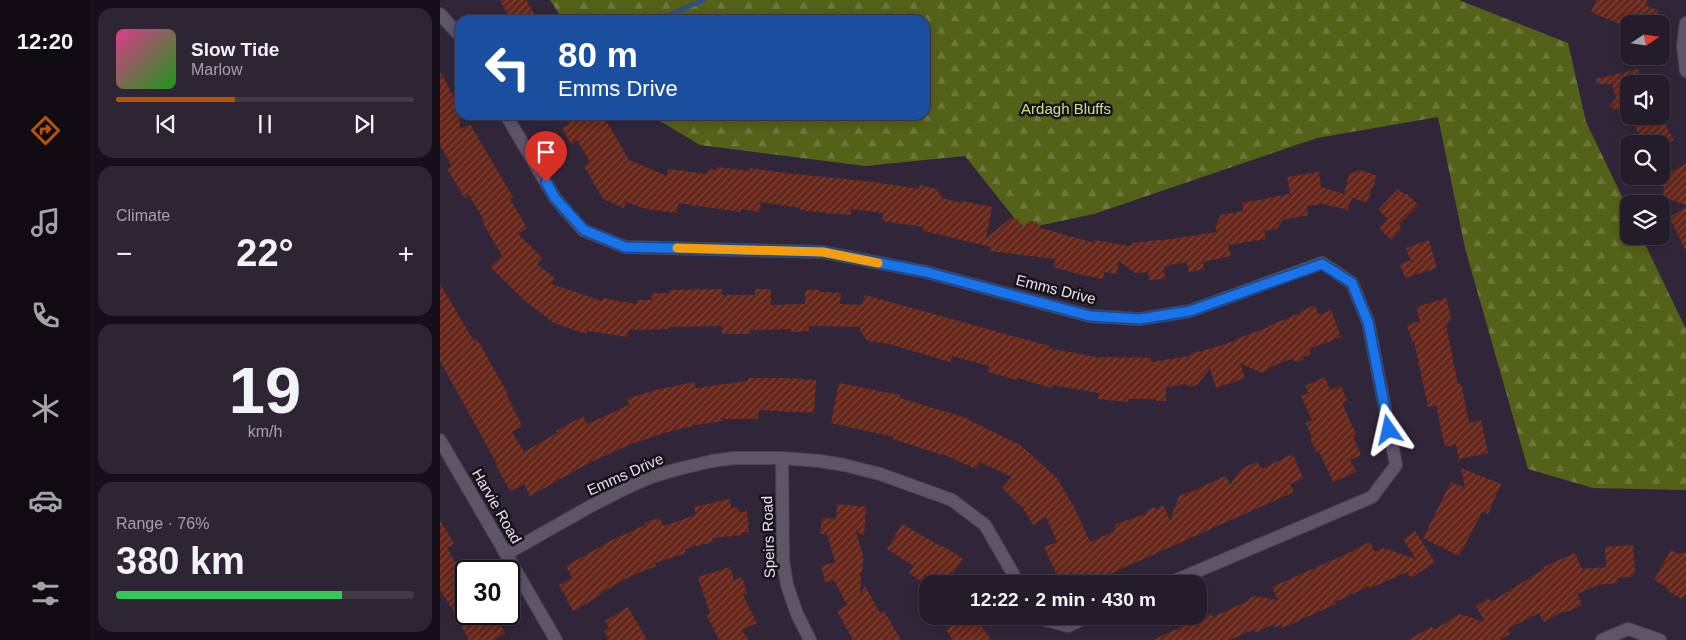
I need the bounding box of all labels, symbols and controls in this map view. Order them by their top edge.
north arrow [1620,15,1670,65]
map controls [1620,15,1670,245]
text: 12:20 [17,29,73,54]
icon: left [475,35,540,100]
text: 80 m [558,35,638,74]
text: Slow Tide [191,39,279,60]
text: Marlow [191,61,243,78]
button: sound [1620,75,1670,125]
text: Emms Drive [558,76,678,101]
park label: Ardagh Bluffs [1021,100,1111,117]
icon: previous [152,110,180,138]
icon: pause [251,110,279,138]
icon: next [350,110,378,138]
icon: directions [28,113,63,148]
pin [525,131,567,182]
button: search [1620,135,1670,185]
icon: arrive [532,138,560,166]
button: layers [1620,195,1670,245]
icon: music [28,205,63,240]
text: Climate [116,207,170,224]
text: 22° [236,232,294,274]
text: − [116,238,132,269]
text: + [398,238,414,269]
street label: Emms Drive [1014,271,1098,307]
icon: phone [28,298,63,333]
text: 19 [229,354,301,427]
icon: climate [28,391,63,426]
position arrow [1362,403,1414,455]
text: km/h [248,423,282,440]
street label: Emms Drive [584,450,666,498]
street label: Harvie Road [469,466,525,546]
icon: car [28,483,63,518]
street label: Speirs Road [758,495,778,579]
text: Range · 76% [116,515,209,532]
text: 380 km [116,540,245,582]
speed limit sign: 30 [455,560,520,625]
icon: filters [28,576,63,611]
text: 12:22 · 2 min · 430 m [970,589,1156,610]

